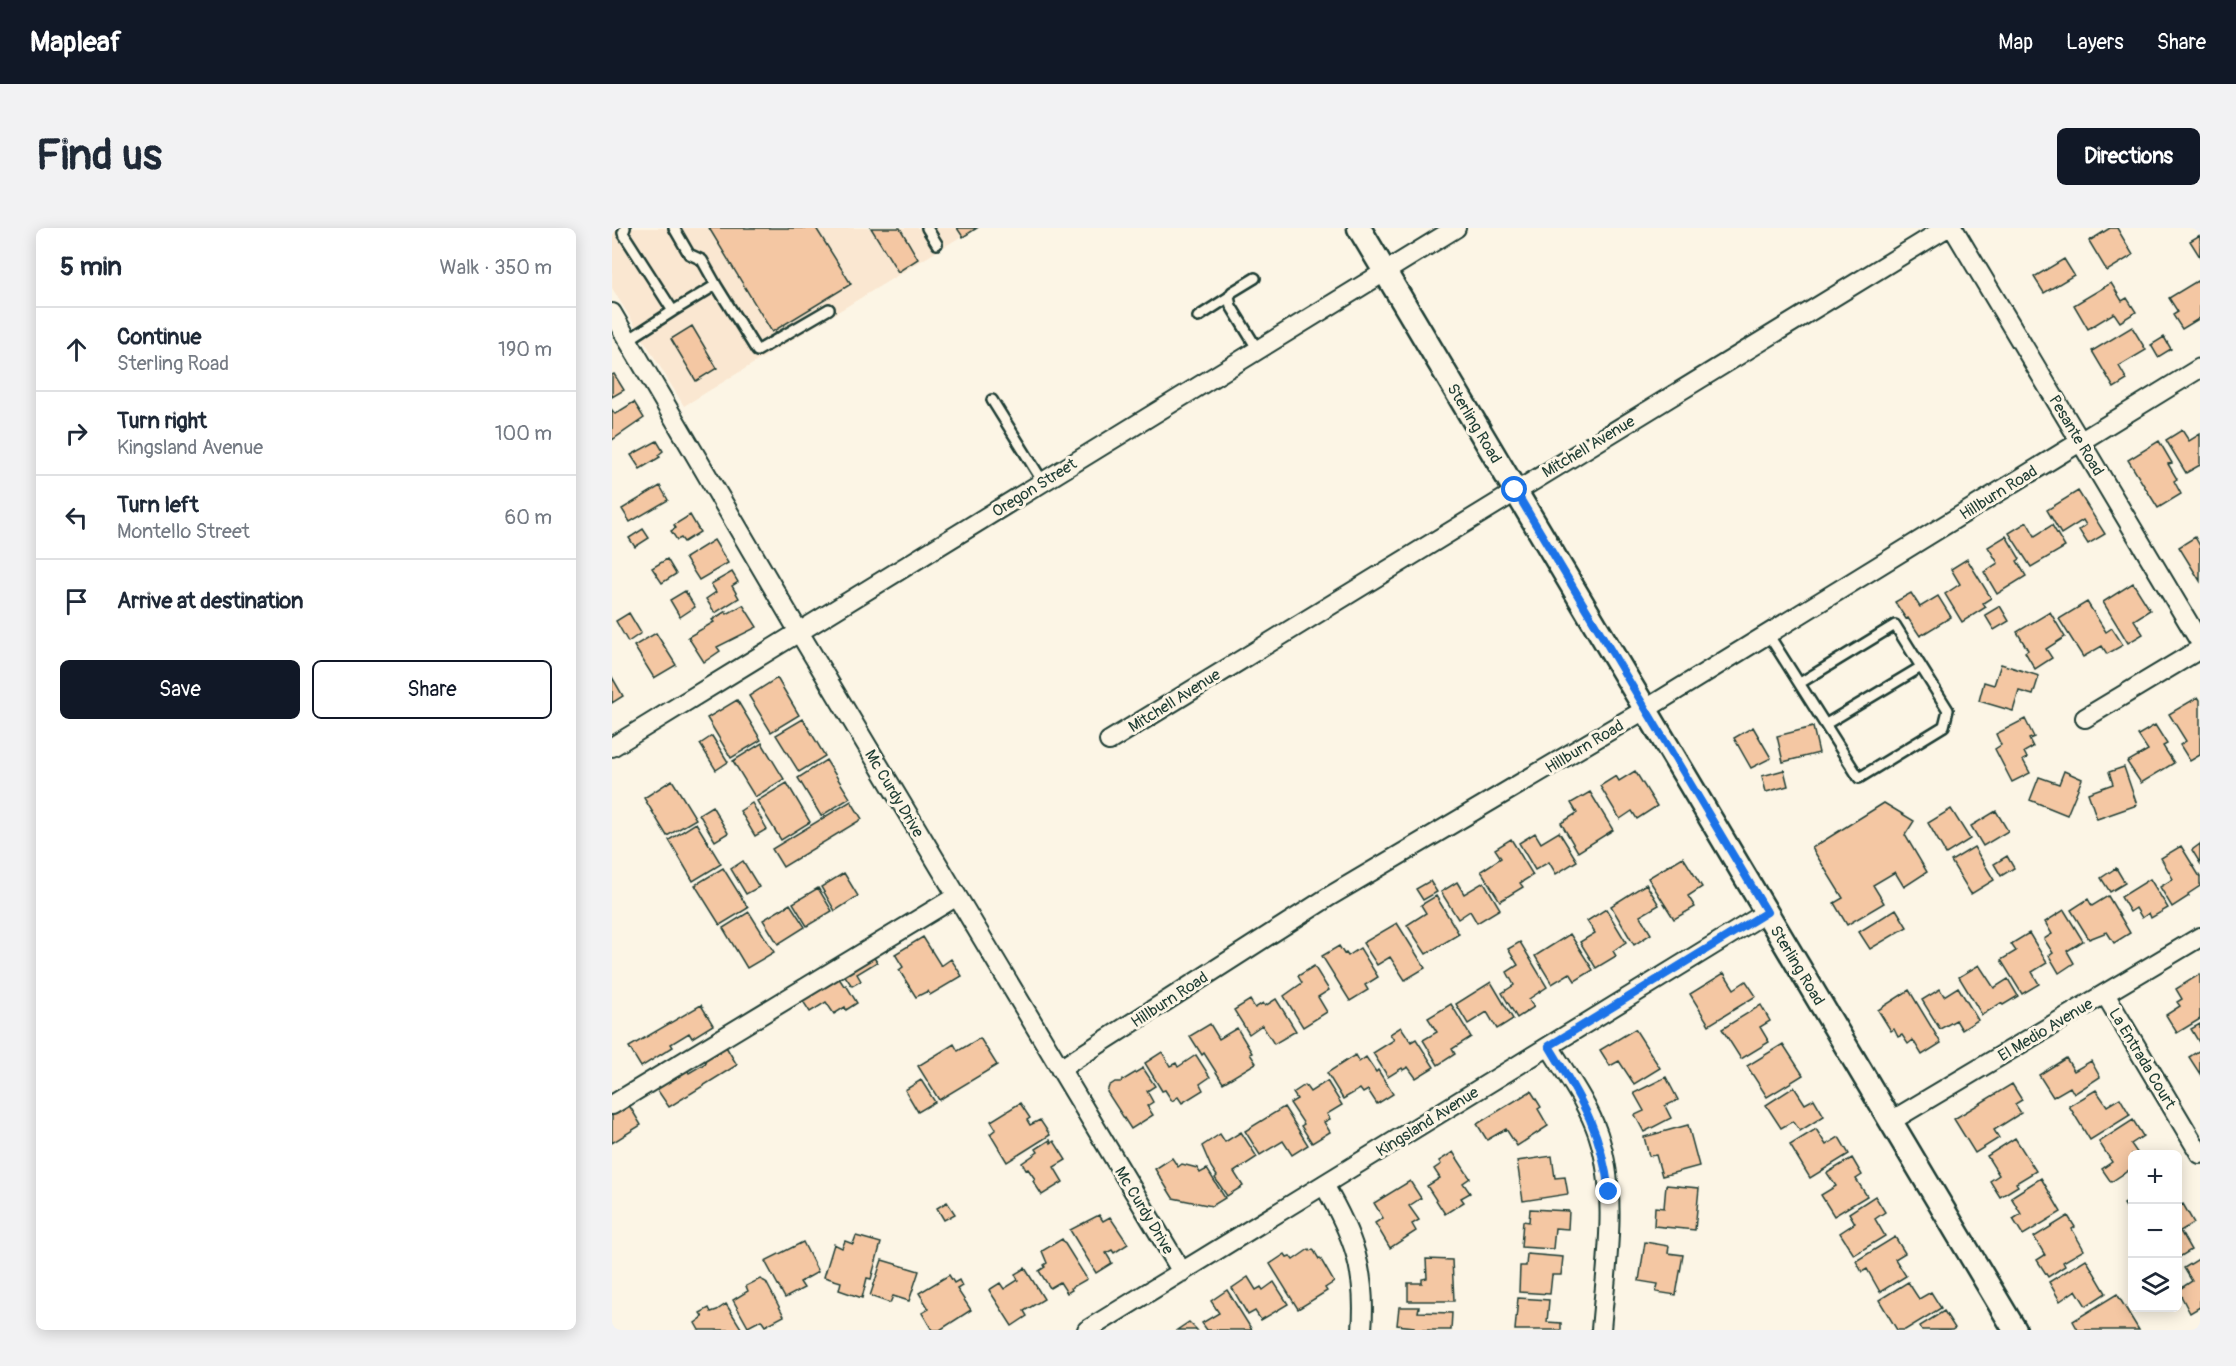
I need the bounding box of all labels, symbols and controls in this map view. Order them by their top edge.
text: Mapleaf [30,25,121,60]
text: Map [1998,29,2033,56]
text: Layers [2066,29,2124,56]
text: Share [2157,29,2206,56]
button: Directions [2057,128,2200,185]
text: Find us [36,130,162,182]
text: 5 min [60,251,122,283]
text: Walk · 350 m [440,255,552,280]
text: Continue [117,323,201,351]
icon: ahead [60,333,93,366]
text: 190 m [498,337,552,362]
text: Sterling Road [117,351,229,376]
street label: Sterling Road [1442,380,1506,467]
street label: Pesante Road [2044,391,2108,480]
text: Turn right [117,407,207,435]
street label: Mitchell Avenue [1539,411,1639,482]
icon: right [60,417,93,450]
text: 100 m [495,421,552,446]
text: Kingsland Avenue [117,435,263,460]
street label: Oregon Street [989,454,1081,522]
street label: Hillburn Road [1956,461,2041,525]
route start [1501,476,1527,502]
text: Turn left [117,491,199,519]
icon: left [60,501,93,534]
text: 60 m [505,505,552,530]
text: Montello Street [117,519,250,544]
icon: arrive [60,585,93,618]
text: Arrive at destination [117,587,303,615]
button: Save [60,660,300,719]
button: Share [312,660,552,719]
street label: Mitchell Avenue [1125,665,1224,737]
street label: Hillburn Road [1542,716,1627,778]
street label: Mc Curdy Drive [860,746,928,841]
street label: Sterling Road [1765,922,1829,1009]
street label: Hillburn Road [1127,968,1212,1032]
street label: El Medio Avenue [1995,994,2097,1066]
street label: La Entrada Court [2104,1004,2180,1113]
street label: Kingsland Avenue [1373,1082,1482,1161]
map controls [2128,1150,2182,1312]
button: + [2128,1150,2182,1204]
street label: Mc Curdy Drive [1110,1163,1178,1258]
route end [1595,1178,1621,1204]
button: − [2128,1204,2182,1258]
button: layers [2128,1258,2182,1312]

